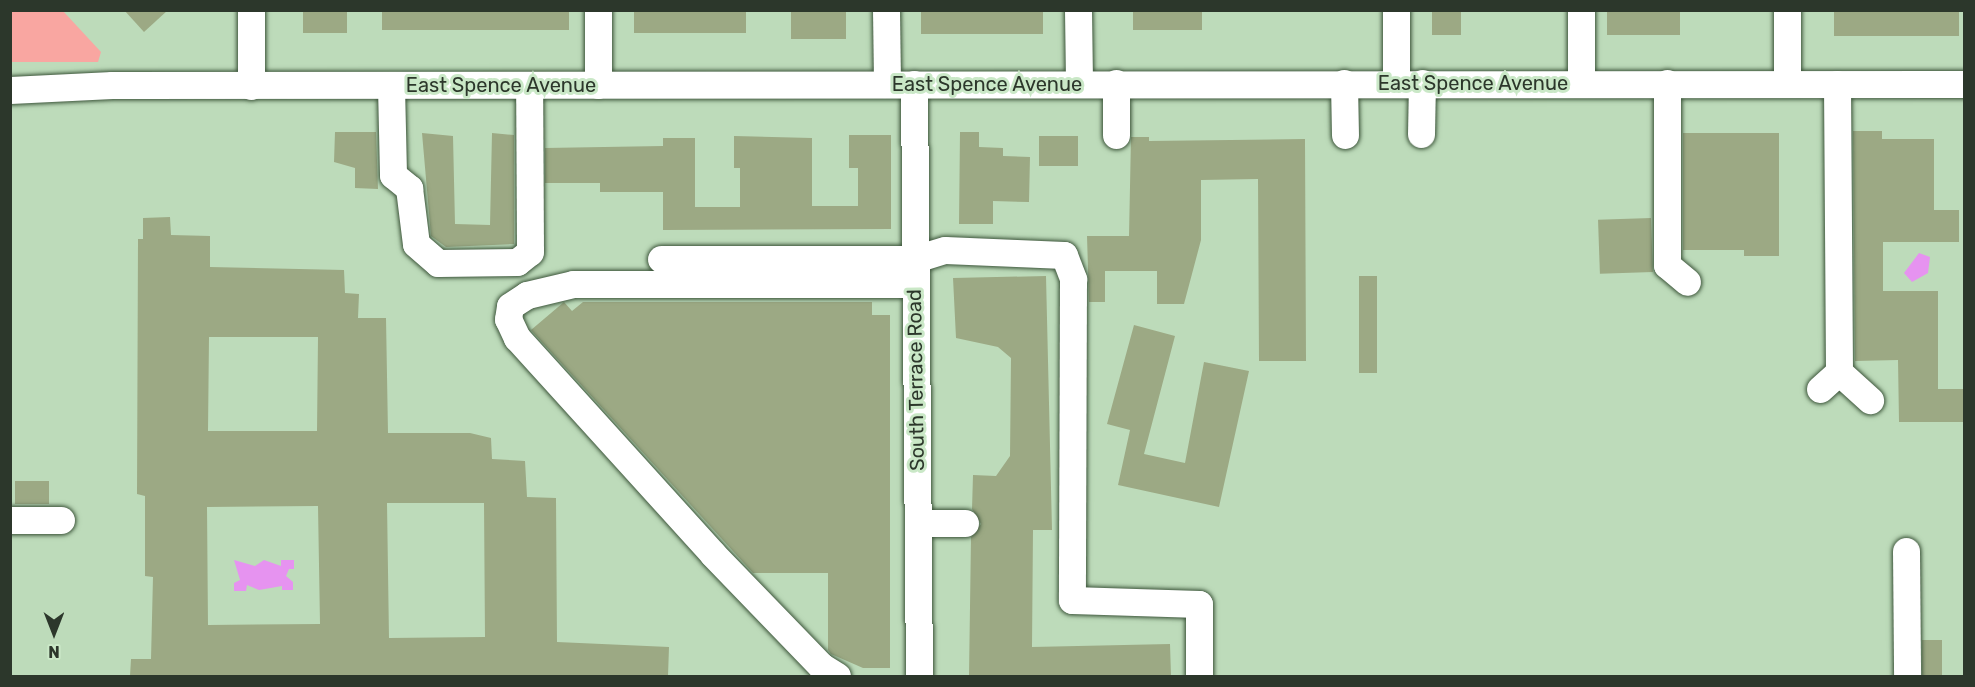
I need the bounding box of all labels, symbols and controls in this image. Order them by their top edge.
street label: East Spence Avenue [1378,71,1568,95]
street label: East Spence Avenue [892,72,1082,96]
street label: East Spence Avenue [406,73,596,97]
street label: South Terrace Road [902,289,930,471]
north arrow [24,603,84,663]
text: N [48,642,60,661]

